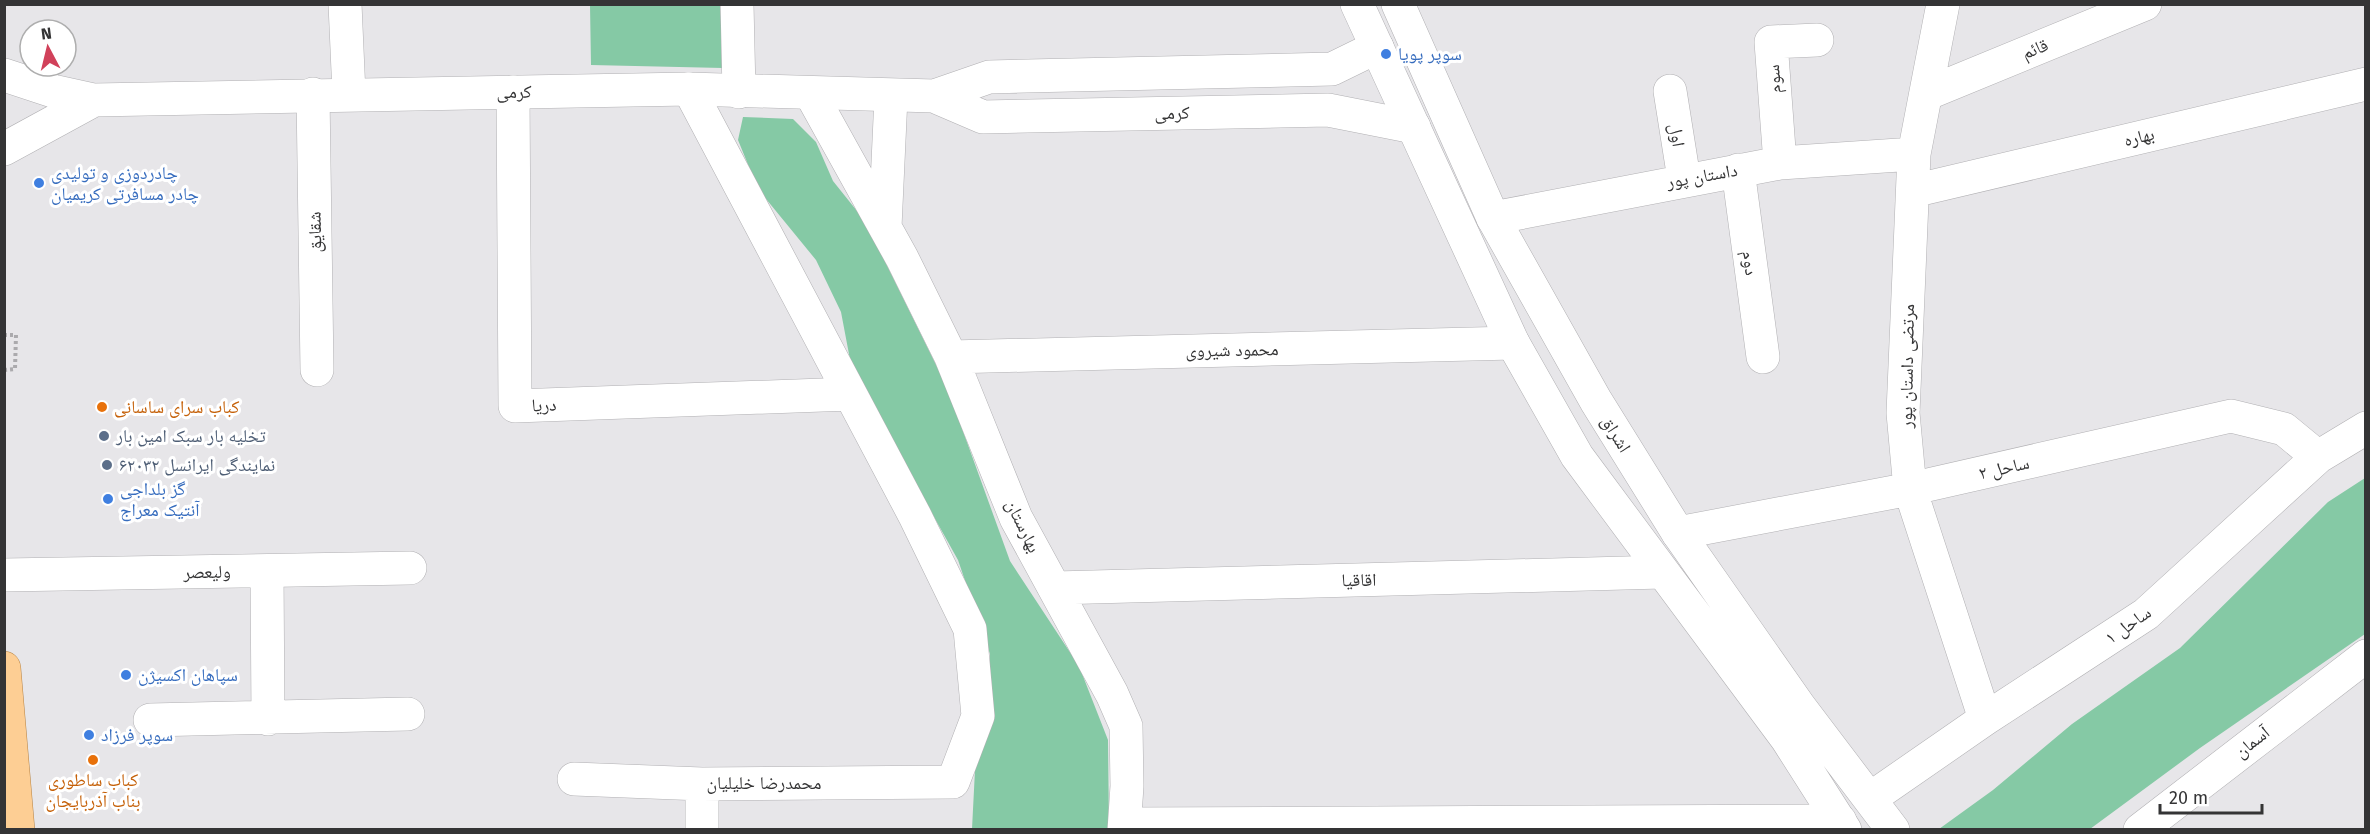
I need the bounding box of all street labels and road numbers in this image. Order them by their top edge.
street label: قائم [2019,34,2052,65]
street label: سوم [1762,64,1787,94]
street label: کرمی [496,81,532,103]
street label: کرمی [1154,102,1190,124]
street label: اول [1664,122,1690,148]
street label: بهاره [2122,123,2156,151]
street label: داستان پور [1664,159,1739,193]
street label: شقایق [304,211,326,253]
street label: دوم [1736,249,1763,277]
street label: مرتضی داستان پور [1895,304,1919,429]
street label: محمود شیروی [1185,338,1279,362]
street label: دریا [531,394,557,416]
street label: اشراق [1596,411,1636,457]
street label: ساحل ۲ [1977,452,2031,484]
street label: بهارستان [1001,496,1045,556]
street label: ولیعصر [182,561,231,583]
street label: اقاقیا [1341,569,1377,591]
street label: ساحل ۱ [2101,601,2155,649]
street label: آسمان [2230,721,2274,763]
street label: محمدرضا خلیلیان [707,772,821,794]

